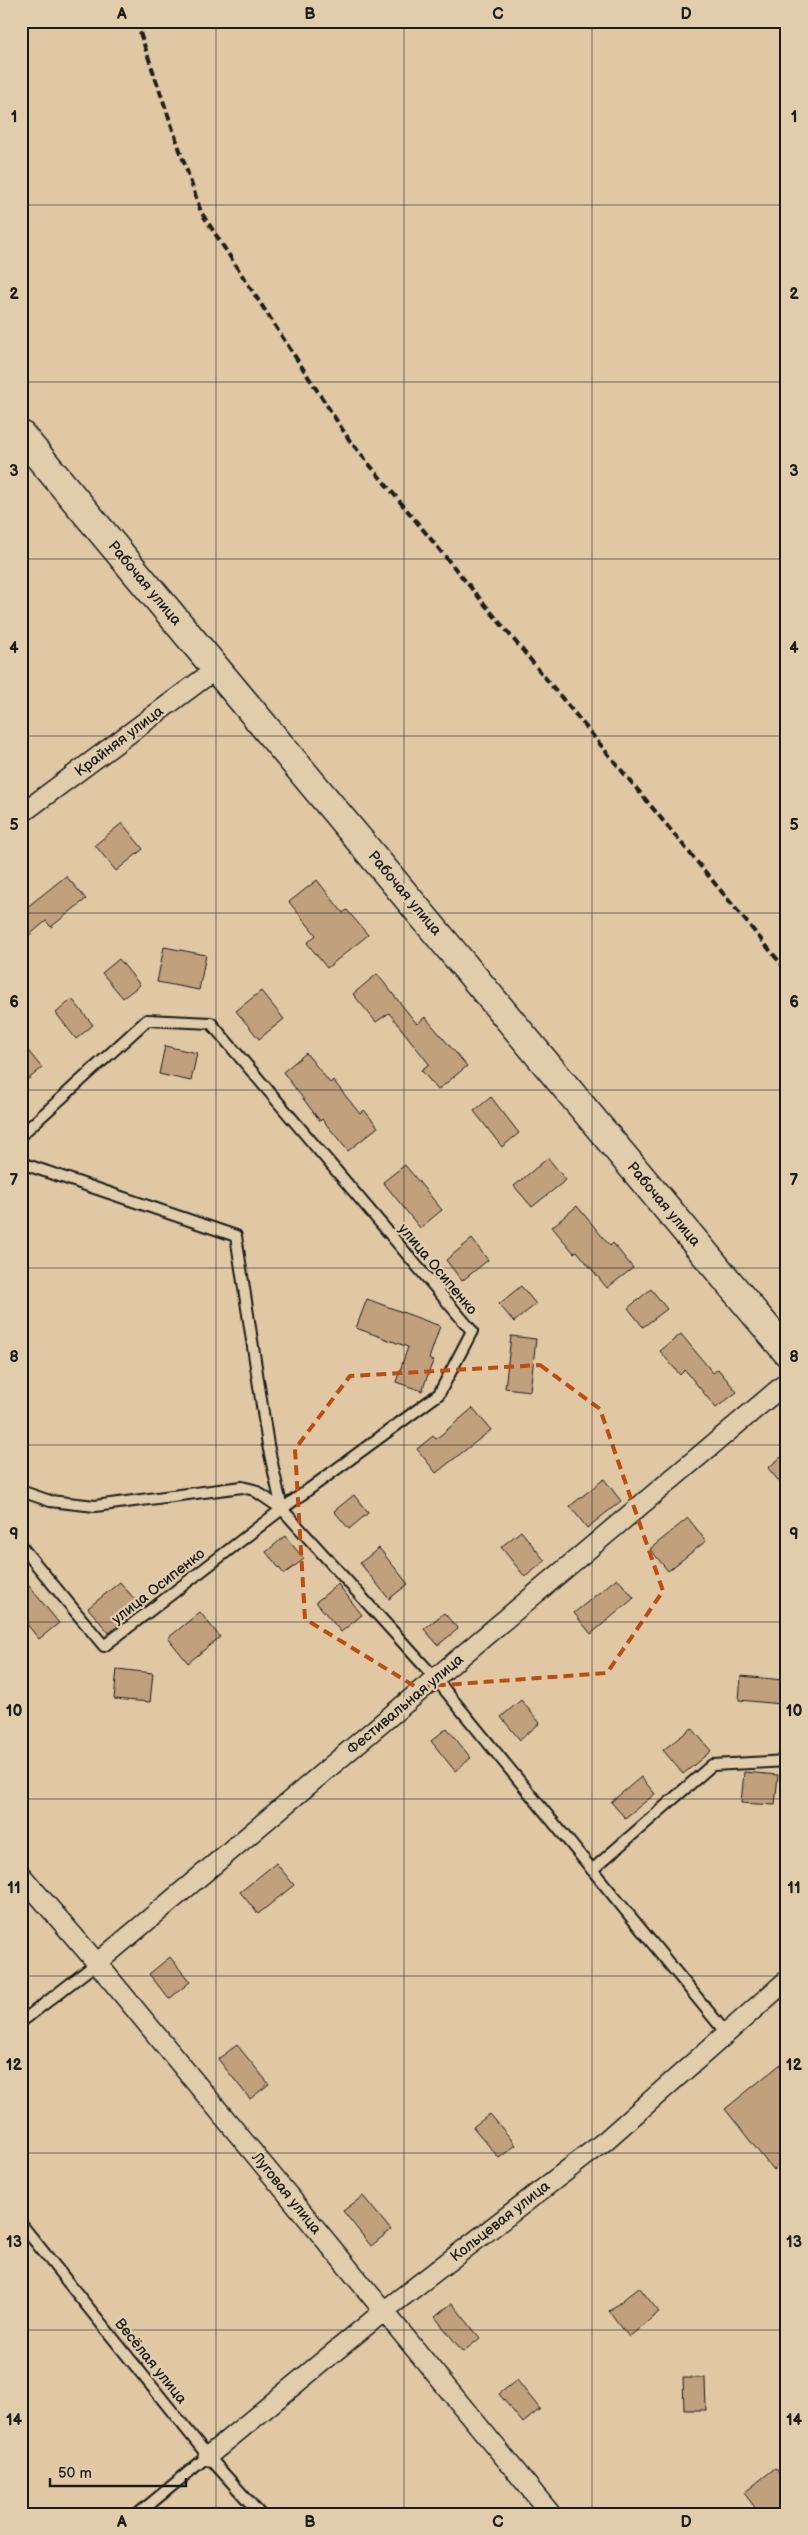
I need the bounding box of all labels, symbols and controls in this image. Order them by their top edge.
text: A [116,5,127,24]
text: B [304,5,316,24]
text: C [492,5,504,24]
text: D [680,5,692,24]
text: 1 [11,108,17,127]
text: 1 [791,108,797,127]
text: 2 [9,285,19,304]
text: 2 [789,285,799,304]
text: 3 [9,462,19,481]
text: 3 [789,462,799,481]
street label: Рабочая улица [104,537,186,630]
text: 4 [9,639,19,658]
text: 4 [789,639,799,658]
street label: Крайняя улица [71,702,168,781]
text: 5 [9,816,19,835]
text: 5 [789,816,799,835]
street label: Рабочая улица [364,847,446,940]
text: 6 [9,993,19,1012]
text: 6 [789,993,799,1012]
street label: Рабочая улица [623,1158,705,1251]
text: 7 [10,1171,19,1190]
text: 7 [790,1171,799,1190]
street label: улица Осипенко [394,1220,481,1319]
text: 8 [9,1348,19,1367]
text: 8 [789,1348,799,1367]
text: 9 [9,1525,19,1544]
text: 9 [789,1525,799,1544]
street label: улица Осипенко [108,1544,209,1629]
street label: Фестивальная улица [343,1650,468,1759]
text: 10 [6,1702,22,1721]
text: 10 [786,1702,802,1721]
text: 11 [7,1879,21,1898]
text: 11 [787,1879,801,1898]
text: 12 [6,2056,23,2075]
text: 12 [786,2056,803,2075]
street label: Луговая улица [247,2148,326,2238]
street label: Кольцевая улица [447,2177,554,2266]
text: 13 [6,2233,22,2252]
text: 13 [786,2233,802,2252]
street label: Весёлая улица [110,2315,191,2408]
text: 14 [6,2411,23,2430]
text: 14 [786,2411,803,2430]
scale bar [50,2455,186,2487]
text: 50 m [58,2464,92,2483]
text: A [116,2513,127,2532]
text: B [304,2513,316,2532]
text: C [492,2513,504,2532]
text: D [680,2513,692,2532]

